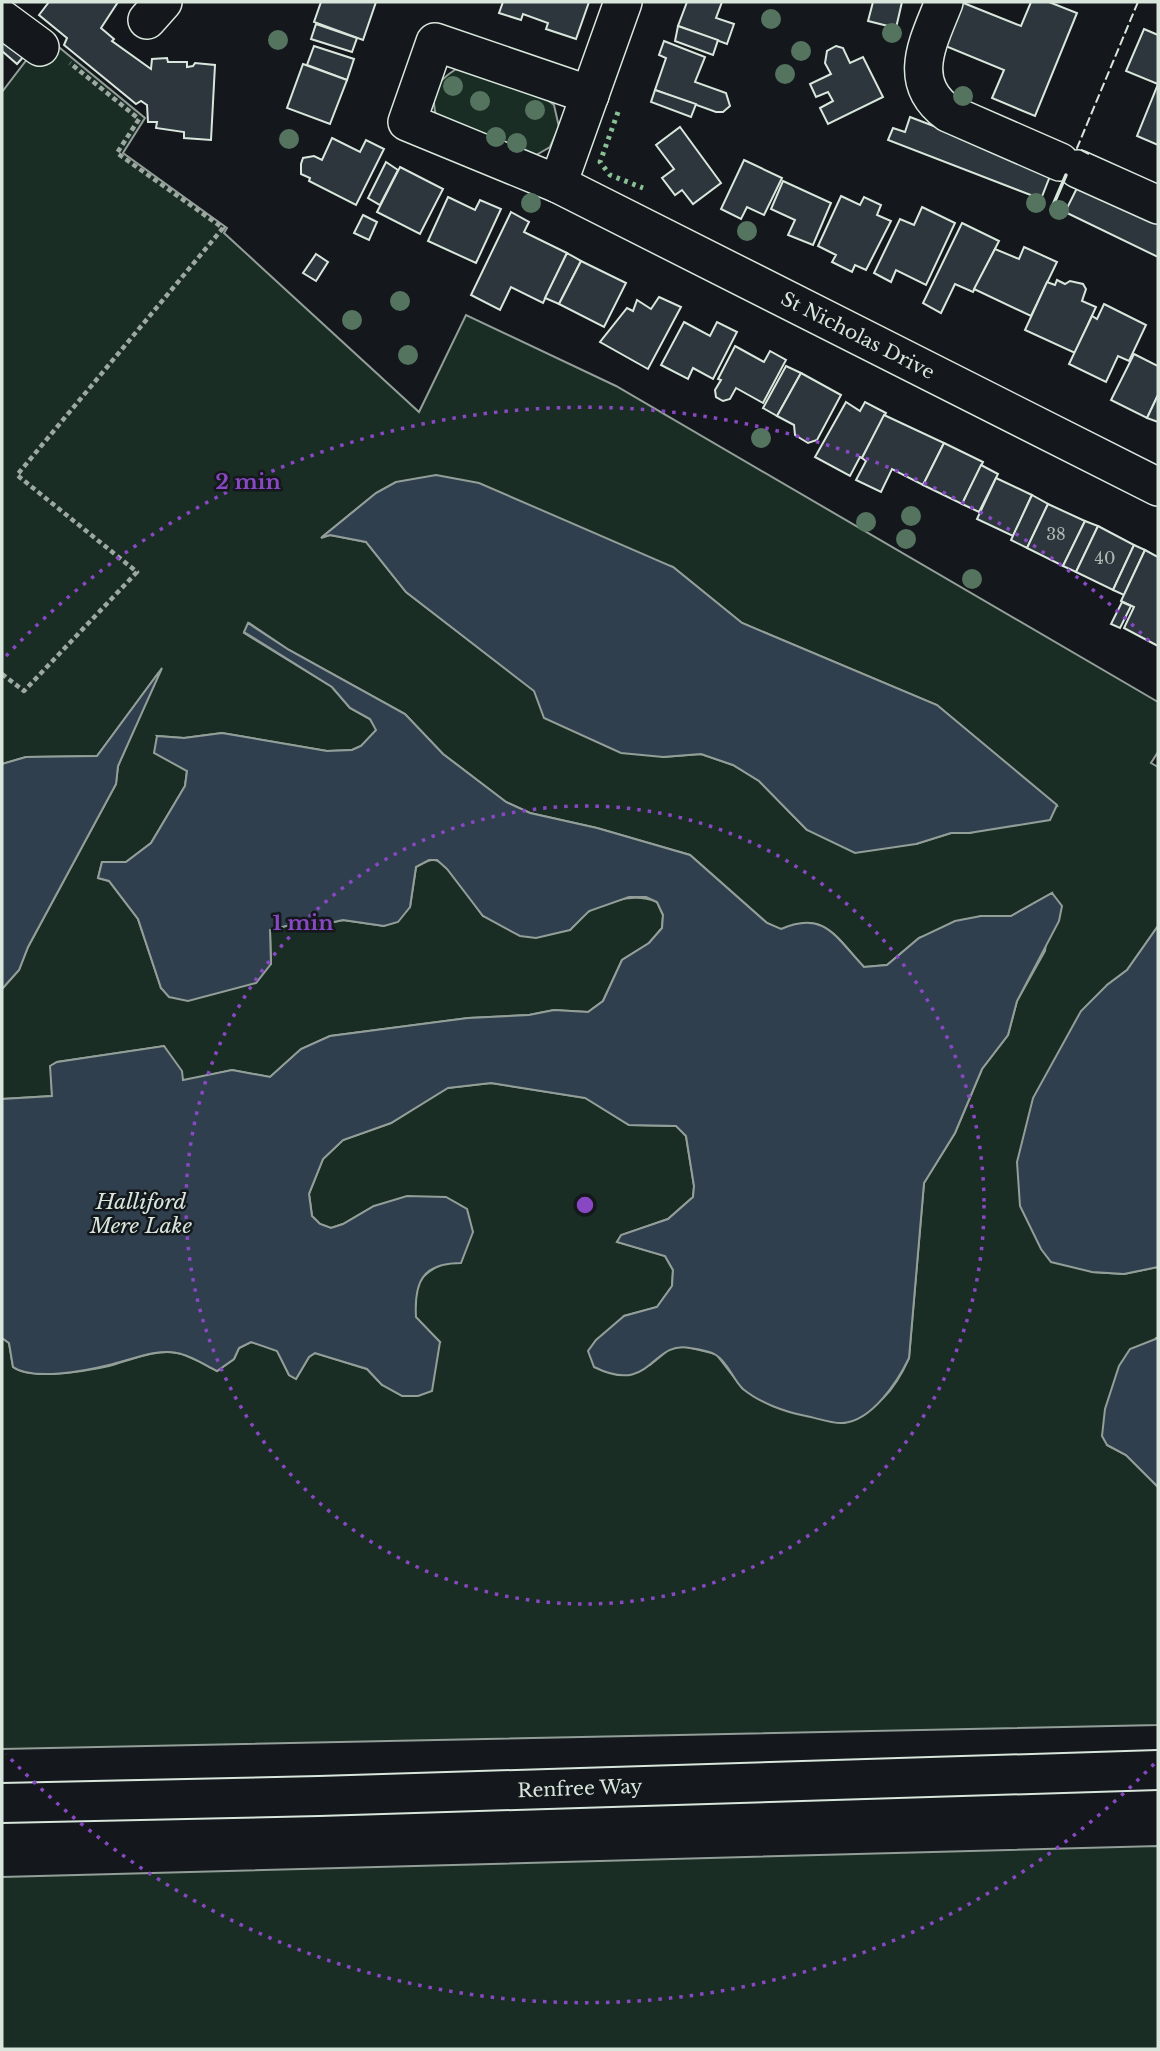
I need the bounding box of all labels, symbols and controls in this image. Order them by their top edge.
street label: St Nicholas Drive [777,287,938,384]
text: 2 min [215,469,281,495]
house number: 38 [1046,524,1066,544]
house number: 40 [1095,548,1115,568]
text: 1 min [273,910,333,936]
water label: Halliford Mere Lake [89,1189,192,1239]
centre of rings [573,1193,597,1217]
street label: Renfree Way [517,1775,643,1802]

